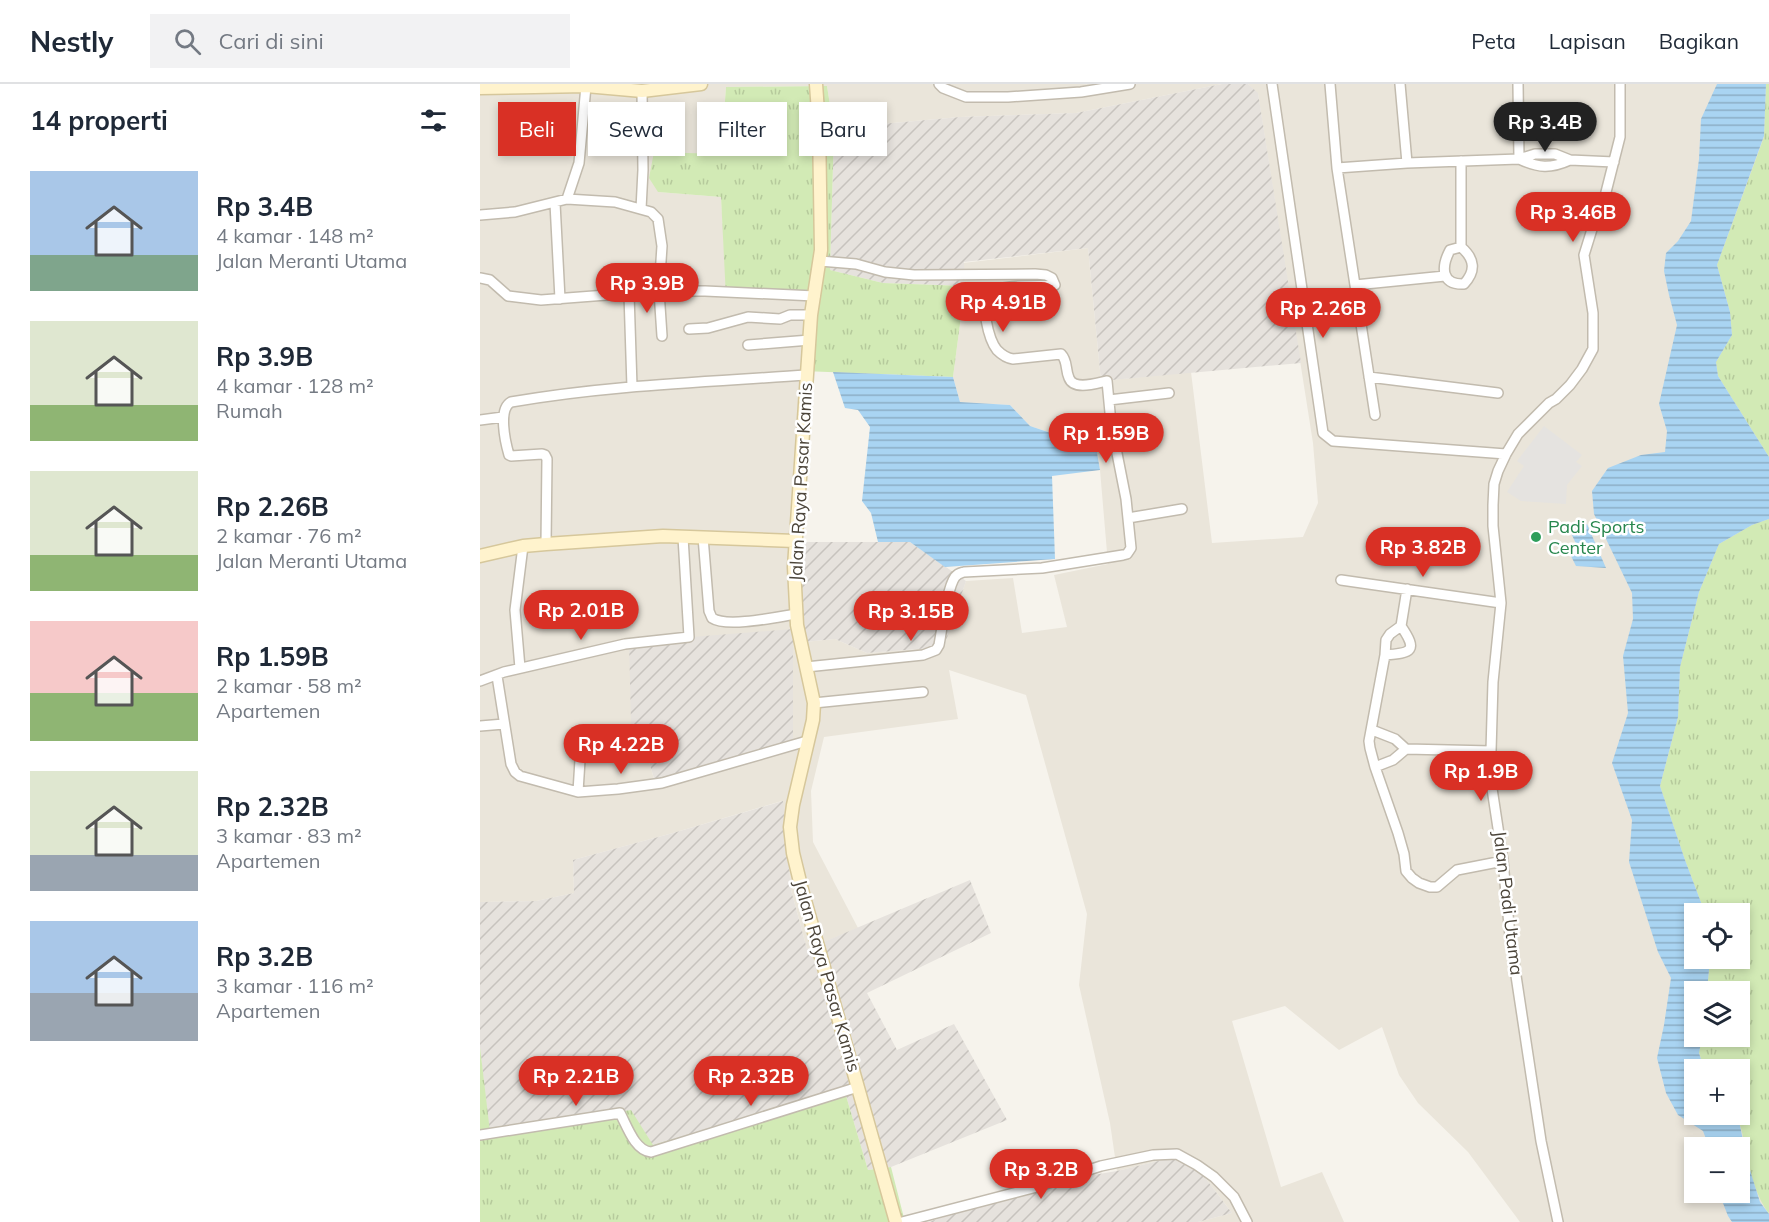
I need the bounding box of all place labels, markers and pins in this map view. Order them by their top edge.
pin: Rp 3.4B [1490,102,1600,153]
pin: Rp 3.46B [1511,192,1635,243]
pin: Rp 3.9B [592,263,702,314]
pin: Rp 4.91B [941,282,1065,333]
pin: Rp 2.26B [1261,288,1385,339]
pin: Rp 1.59B [1044,413,1168,464]
place label: Padi Sports Center [1548,515,1644,559]
pin: Rp 3.82B [1361,527,1485,578]
marker: Padi Sports Center [1529,530,1543,544]
pin: Rp 2.01B [519,590,643,641]
pin: Rp 3.15B [849,591,973,642]
pin: Rp 4.22B [559,724,683,775]
pin: Rp 1.9B [1426,751,1536,802]
pin: Rp 2.21B [514,1056,638,1107]
pin: Rp 2.32B [689,1056,813,1107]
pin: Rp 3.2B [986,1149,1096,1200]

